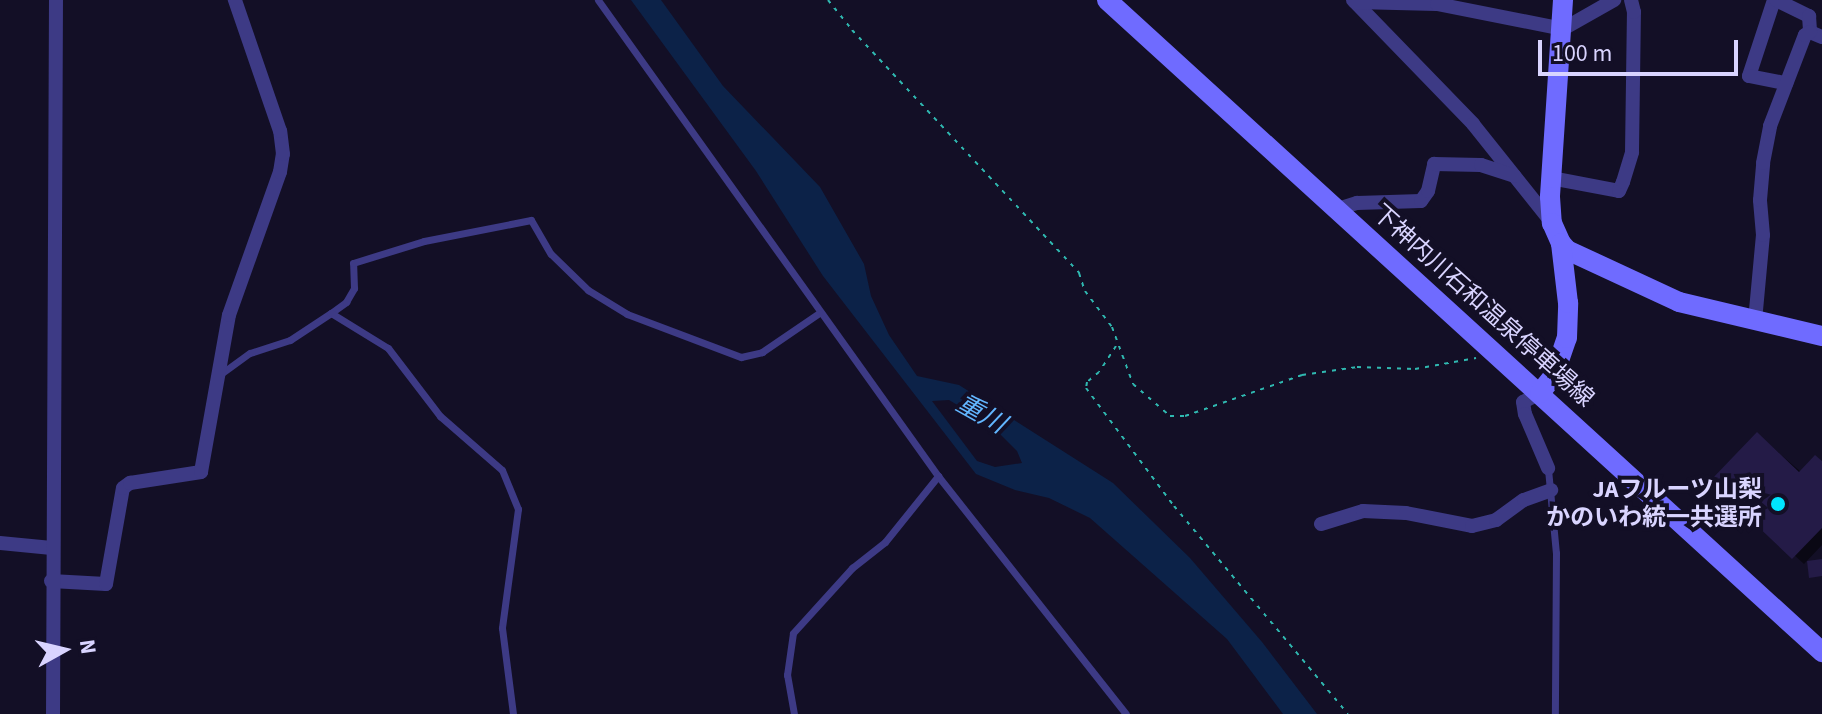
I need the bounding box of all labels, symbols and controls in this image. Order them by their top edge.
scale bar [1542,24,1742,74]
text: 100 m [1552,36,1612,71]
street label: 下神内川石和温泉停車場線 [1366,199,1600,413]
water label: 重川 [951,388,1011,440]
place label: JAフルーツ山梨 かのいわ統一共選所 [1546,476,1762,532]
marker: JAフルーツ山梨 かのいわ統一共選所 [1769,495,1787,513]
north arrow [24,610,104,690]
text: N [71,637,105,656]

